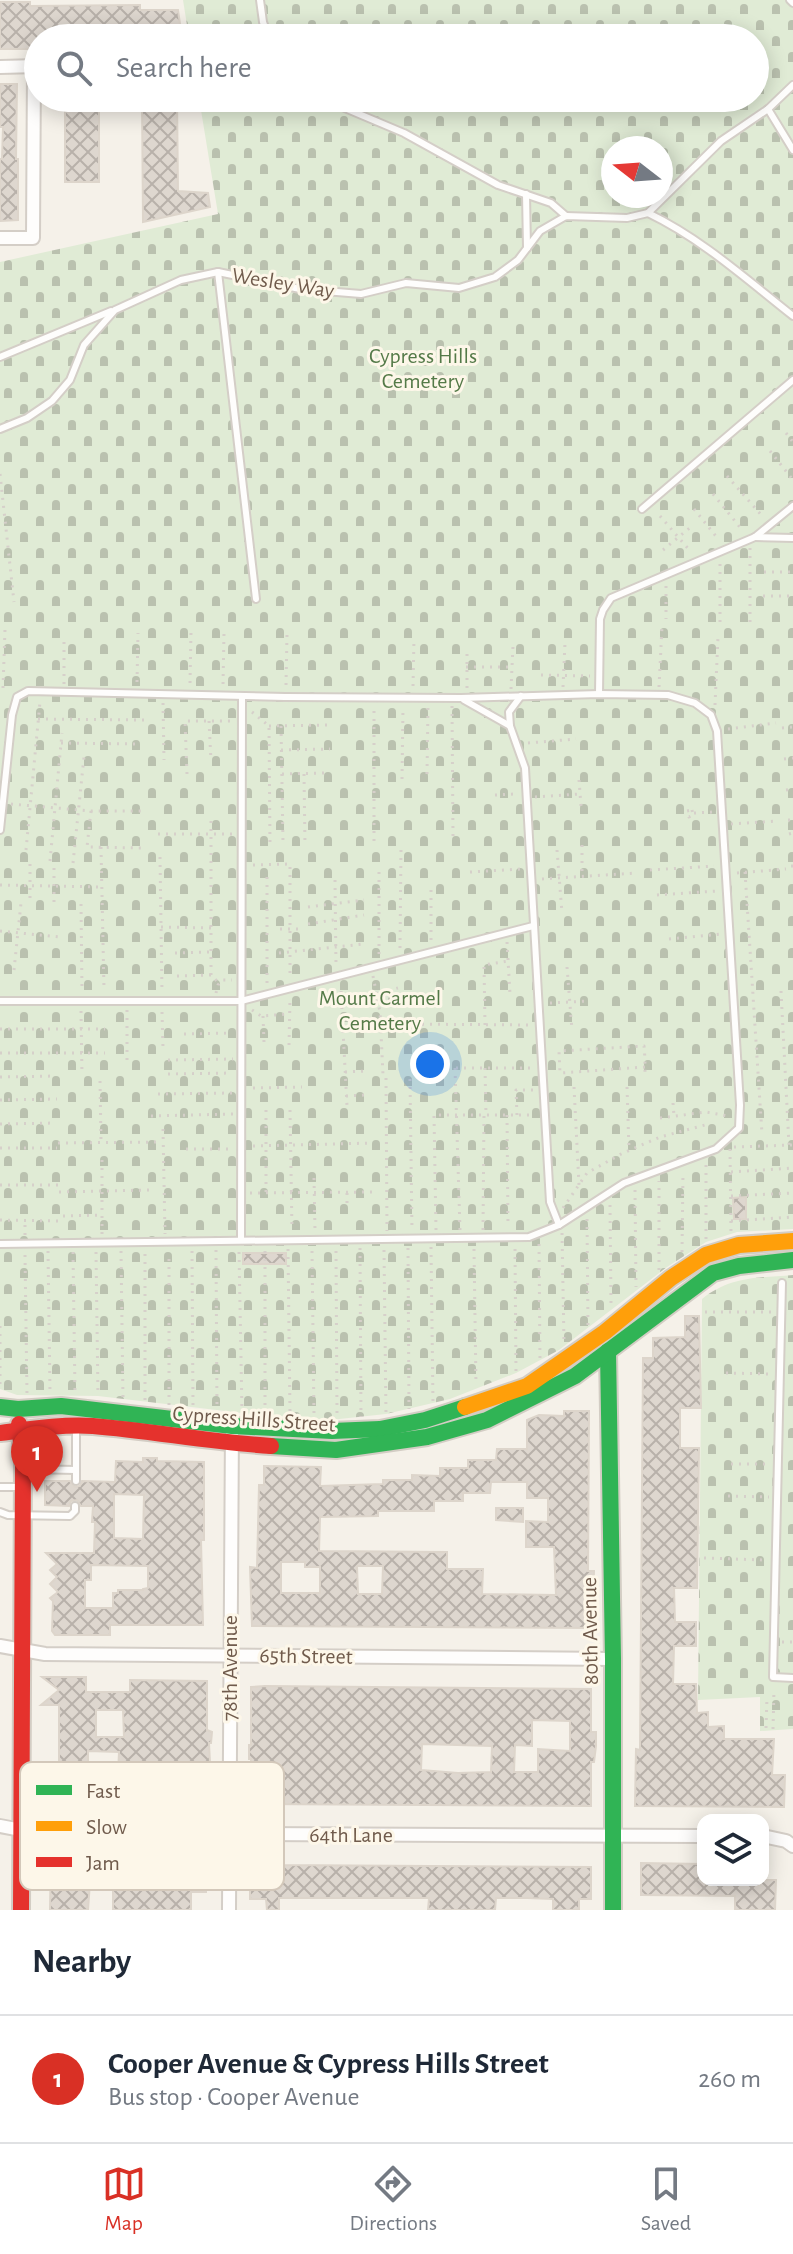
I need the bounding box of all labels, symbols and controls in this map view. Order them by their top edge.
search box [24,24,769,112]
icon: search [52,46,96,90]
text: Search here [116,53,252,83]
north arrow [601,136,673,208]
street label: Wesley Way [230,264,336,302]
park label: Cypress Hills Cemetery [369,345,477,392]
park label: Mount Carmel Cemetery [319,987,441,1034]
your location [410,1044,450,1084]
street label: Cypress Hills Street [172,1402,336,1436]
pin: 1 [11,1426,63,1492]
street label: 80th Avenue [578,1577,602,1685]
street label: 78th Avenue [219,1615,241,1721]
street label: 65th Street [259,1644,353,1668]
legend [20,1762,284,1890]
text: Fast [86,1780,120,1802]
map controls [697,1814,769,1886]
button: layers [697,1814,769,1886]
text: Slow [86,1816,127,1838]
street label: 64th Lane [309,1824,393,1846]
text: Jam [86,1852,120,1874]
text: Nearby [32,1945,131,1979]
text: Cooper Avenue & Cypress Hills Street [108,2049,549,2079]
text: 1 [53,2066,63,2092]
text: 260 m [698,2066,761,2092]
text: Bus stop · Cooper Avenue [108,2084,359,2110]
tab: Map [102,2162,146,2236]
tab: Directions [349,2162,437,2236]
tab: Saved [641,2162,691,2236]

